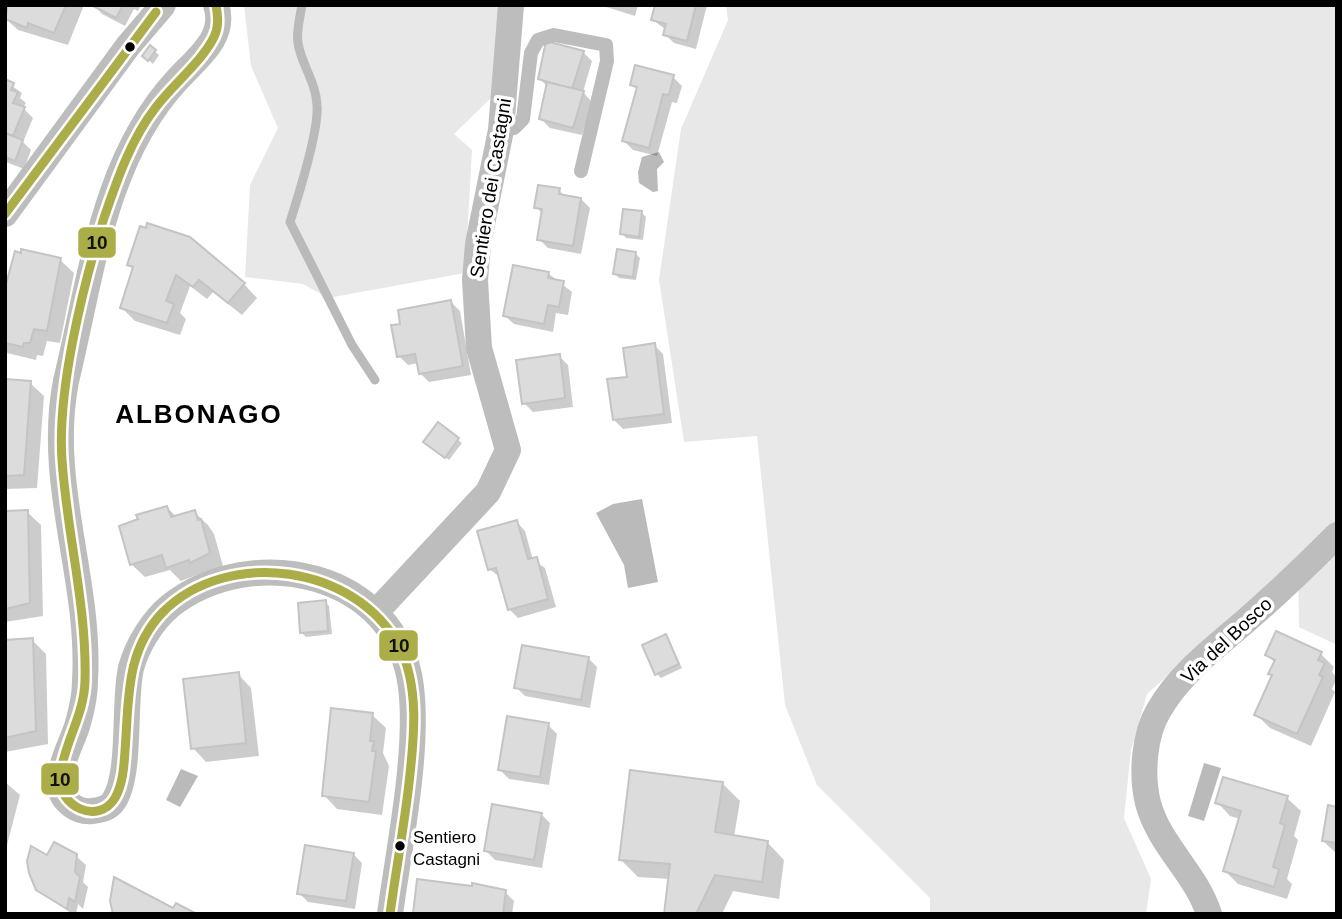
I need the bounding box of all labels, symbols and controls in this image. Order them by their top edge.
unlabelled marker [123,40,137,54]
street label: Sentiero dei Castagni [466,97,515,279]
line badge: 10 [77,226,117,259]
text: 10 [86,232,108,253]
district label: ALBONAGO [115,399,283,429]
street label: Via del Bosco [1177,593,1276,688]
line badge: 10 [378,629,419,662]
text: 10 [388,635,410,656]
line badge: 10 [40,762,80,796]
text: 10 [49,769,71,790]
place label: Sentiero Castagni [413,828,480,869]
marker: Sentiero Castagni [393,839,407,853]

